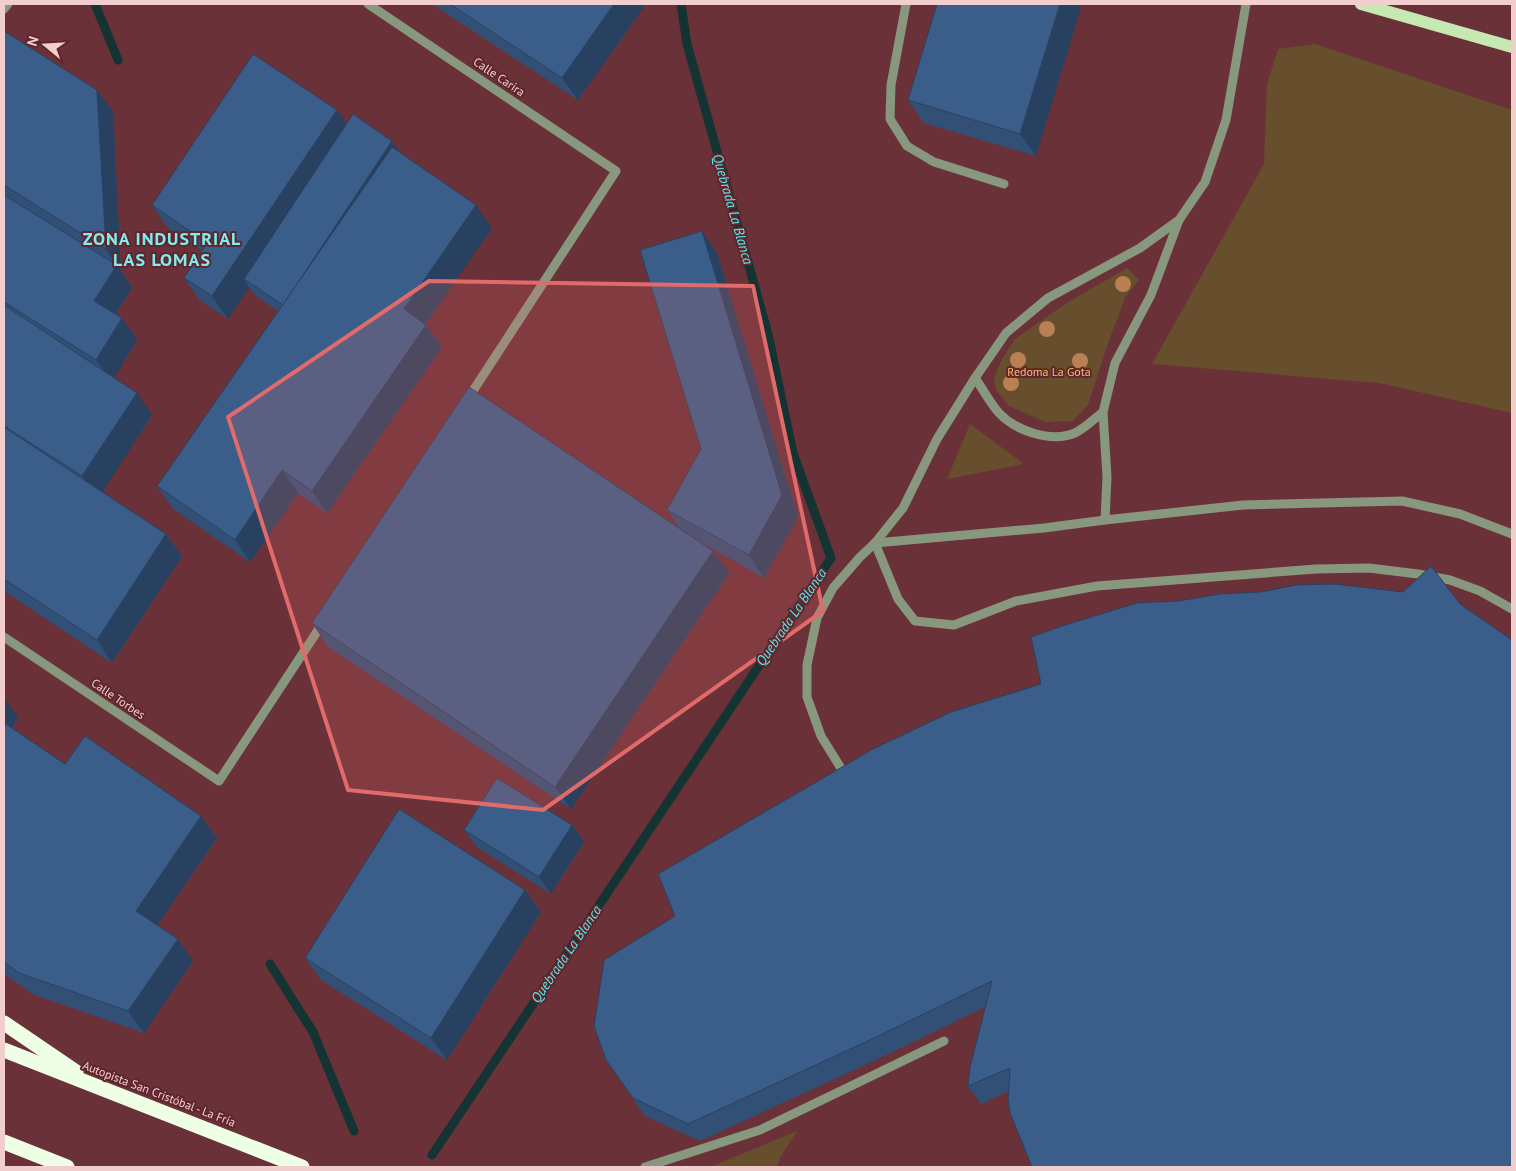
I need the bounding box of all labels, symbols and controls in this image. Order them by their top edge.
north arrow [20,20,70,70]
text: N [23,34,43,48]
street label: Calle Carira [471,54,528,99]
water label: Quebrada La Blanca [709,152,757,266]
district label: ZONA INDUSTRIAL LAS LOMAS [83,227,241,271]
park label: Redoma La Gota [1007,364,1091,379]
water label: Quebrada La Blanca [752,565,830,669]
street label: Calle Torbes [88,675,148,722]
water label: Quebrada La Blanca [527,902,605,1006]
street label: Autopista San Cristóbal - La Fría [81,1057,238,1130]

